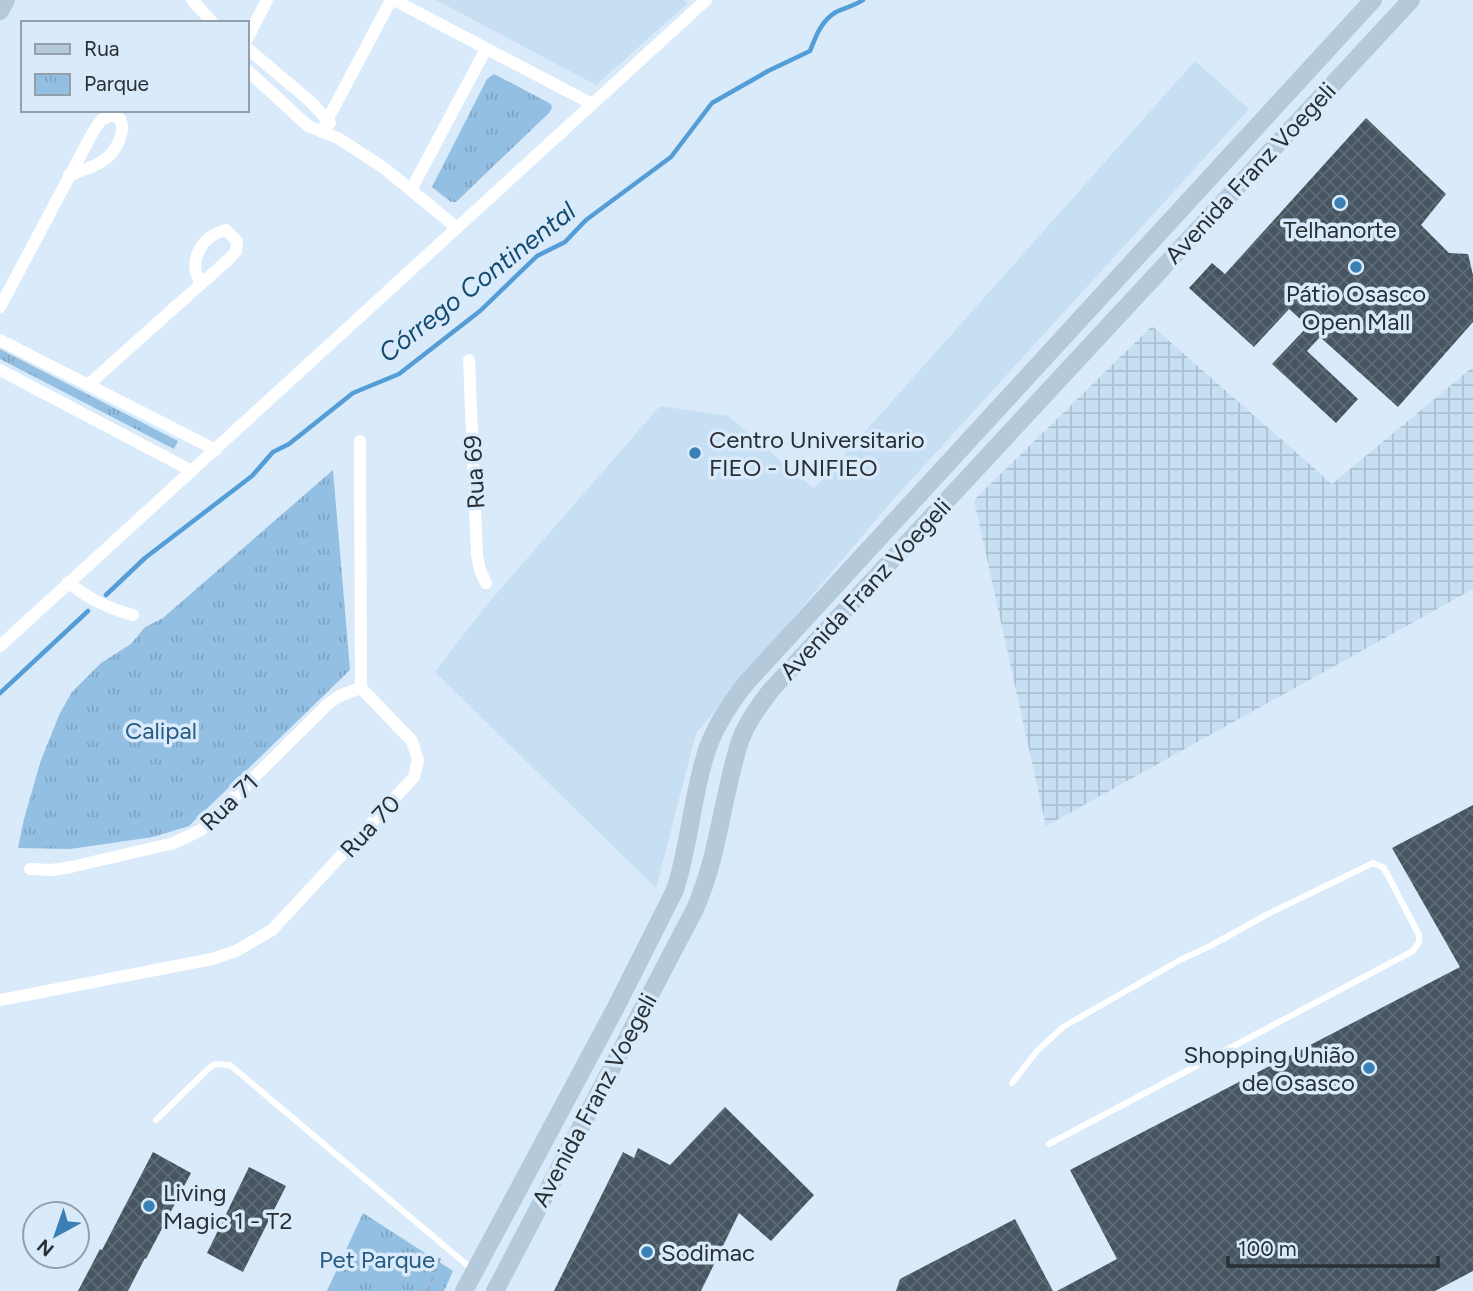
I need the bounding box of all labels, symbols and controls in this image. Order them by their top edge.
legend [21,21,248,112]
text: Rua [84,36,120,61]
text: Parque [84,71,149,96]
street label: Avenida Franz Voegeli [1158,76,1342,270]
water label: Córrego Continental [372,195,582,369]
marker: Telhanorte [1332,195,1348,211]
place label: Telhanorte [1283,215,1397,244]
marker: Pátio Osasco Open Mall [1348,259,1364,275]
place label: Pátio Osasco Open Mall [1286,279,1426,336]
place label: Centro Universitario FIEO - UNIFIEO [709,425,925,482]
street label: Rua 69 [458,434,490,510]
marker: Centro Universitario FIEO - UNIFIEO [687,445,703,461]
street label: Avenida Franz Voegeli [773,492,957,686]
park label: Calipal [125,716,197,745]
street label: Rua 71 [194,767,264,837]
street label: Rua 70 [334,789,406,863]
street label: Avenida Franz Voegeli [525,988,663,1212]
place label: Shopping União de Osasco [1184,1040,1355,1097]
marker: Shopping União de Osasco [1361,1060,1377,1076]
place label: Living Magic 1 - T2 [163,1178,293,1235]
marker: Living Magic 1 - T2 [141,1198,157,1214]
north arrow [21,1200,91,1270]
scale bar [1228,1224,1438,1268]
text: N [32,1234,58,1261]
text: 100 m [1238,1236,1297,1261]
place label: Sodimac [661,1238,755,1267]
marker: Sodimac [639,1244,655,1260]
park label: Pet Parque [319,1245,435,1274]

